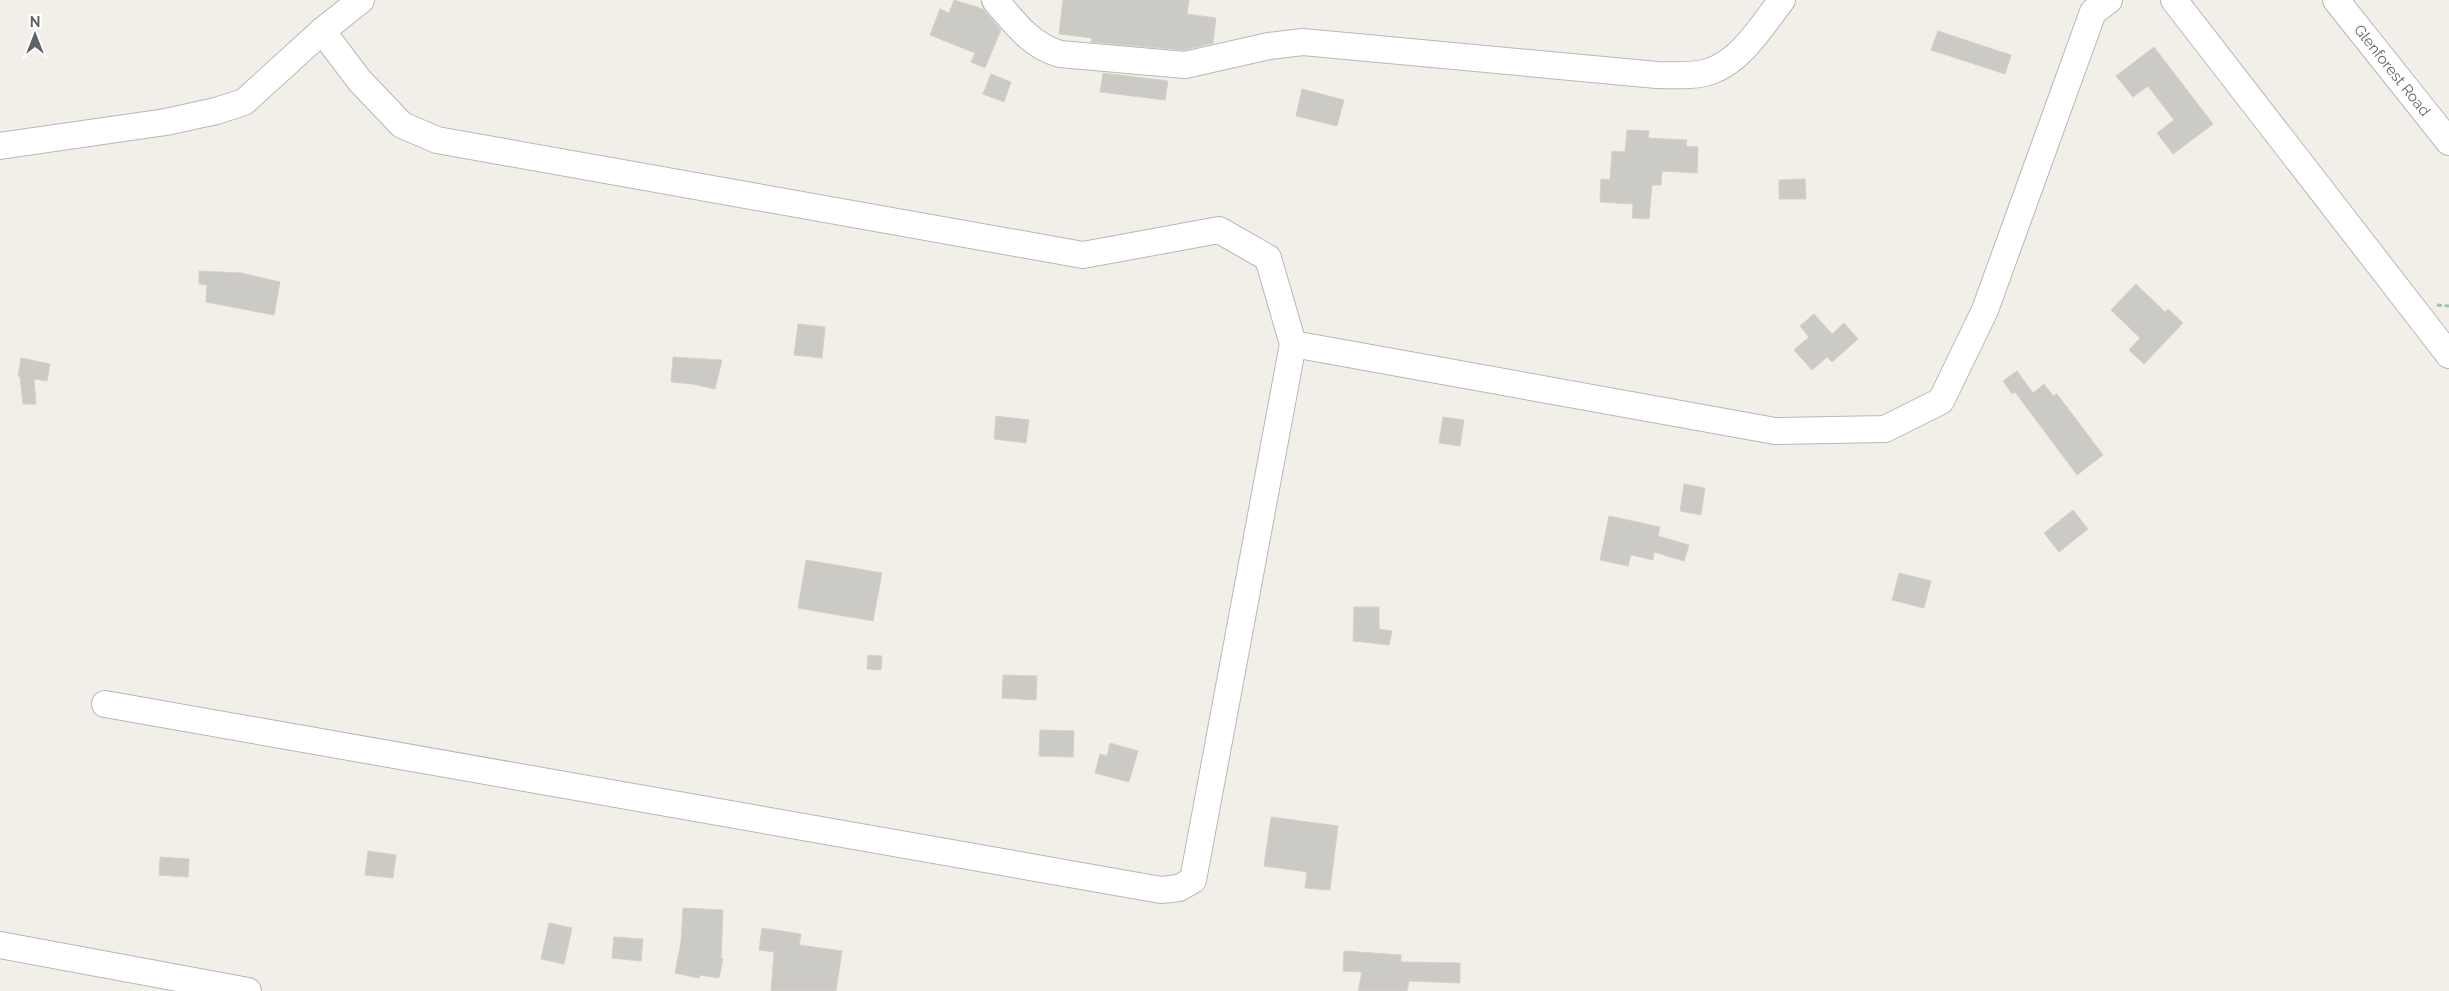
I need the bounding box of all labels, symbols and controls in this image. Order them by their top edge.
north arrow [10,10,60,60]
text: N [30,14,40,30]
street label: Glenforest Road [2350,21,2434,120]

